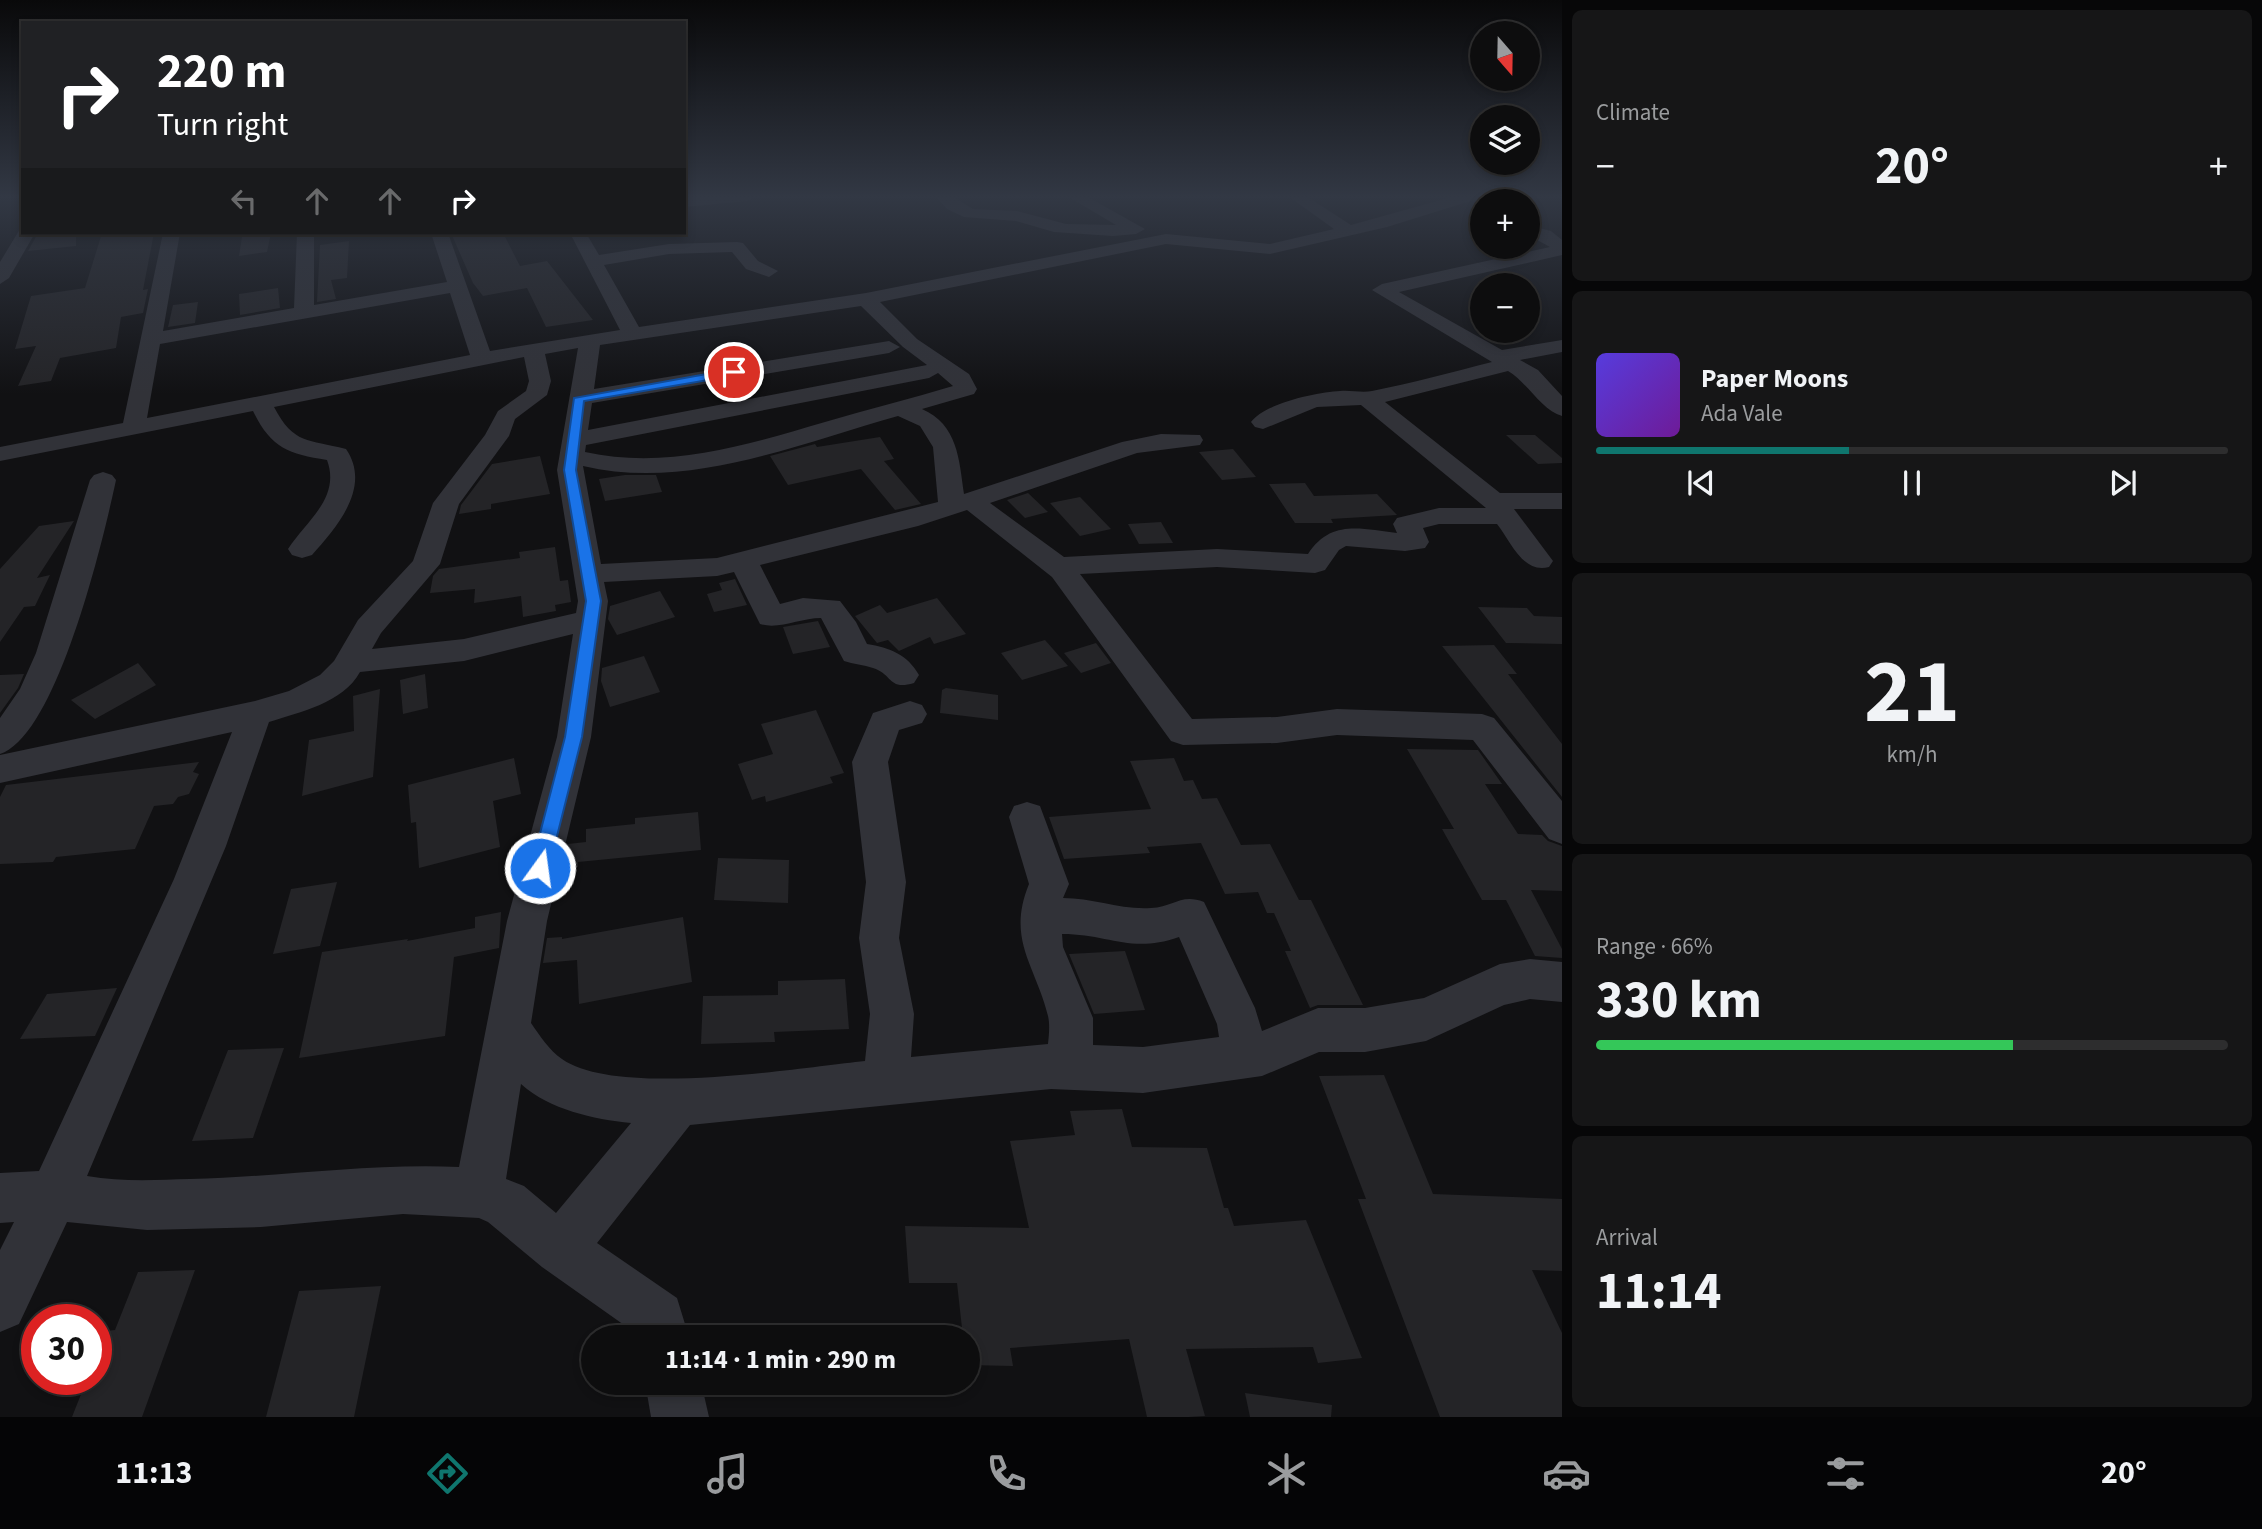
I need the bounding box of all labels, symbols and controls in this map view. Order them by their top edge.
north arrow [1470,21,1540,91]
map controls [1470,21,1540,343]
text: 220 m [157,37,286,107]
icon: right [42,49,133,140]
text: Climate [1596,96,1670,129]
text: Turn right [157,102,288,148]
button: layers [1470,105,1540,175]
text: 20° [1875,130,1949,204]
text: − [1596,140,1615,194]
text: + [2209,140,2228,194]
icon: left [225,182,263,220]
icon: ahead [298,182,336,220]
icon: ahead [371,182,409,220]
icon: right [444,182,482,220]
button: + [1470,189,1540,259]
button: − [1470,273,1540,343]
pin [704,342,764,402]
icon: arrive [715,353,753,391]
text: Paper Moons [1701,360,1848,397]
text: Ada Vale [1701,397,1783,430]
icon: previous [1682,464,1720,502]
icon: pause [1893,464,1931,502]
icon: next [2104,464,2142,502]
text: 21 [1864,628,1960,757]
text: km/h [1886,738,1938,771]
position arrow [503,831,577,905]
text: Range · 66% [1596,930,1713,963]
text: 330 km [1596,964,1762,1038]
text: Arrival [1596,1221,1658,1254]
text: 11:14 [1596,1255,1721,1329]
speed limit sign: 30 [21,1304,112,1395]
text: 11:14 · 1 min · 290 m [665,1341,896,1378]
icon: directions [423,1449,472,1498]
icon: music [703,1449,752,1498]
icon: phone [982,1449,1031,1498]
icon: climate [1262,1449,1311,1498]
icon: car [1542,1449,1591,1498]
icon: filters [1821,1449,1870,1498]
text: 11:13 [115,1450,193,1496]
text: 20° [2101,1450,2147,1496]

